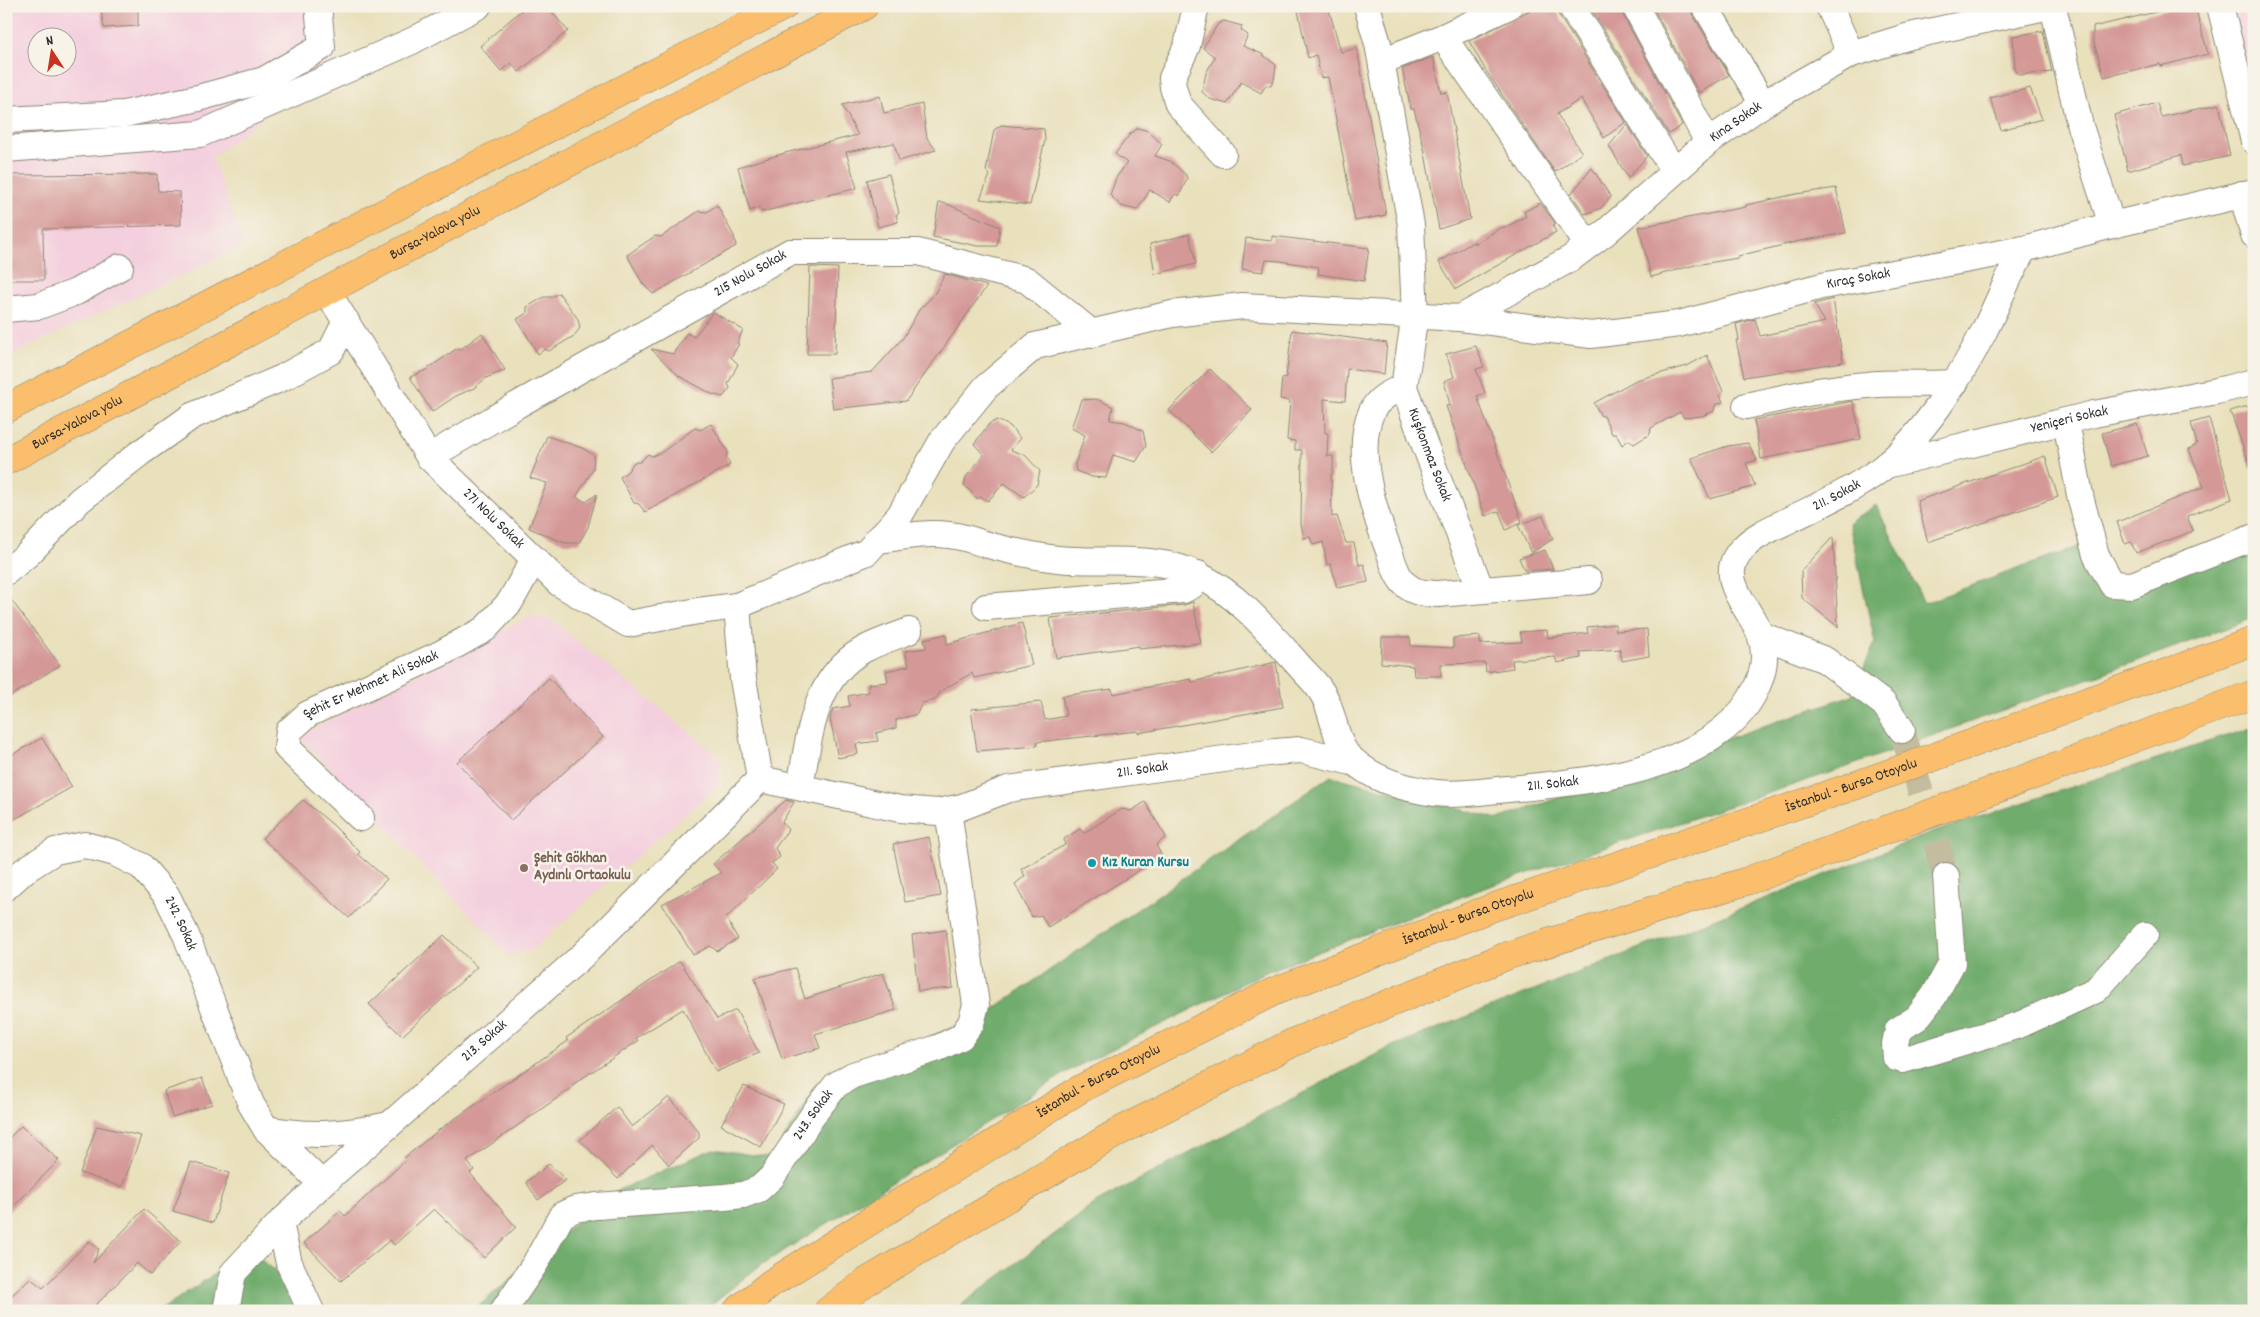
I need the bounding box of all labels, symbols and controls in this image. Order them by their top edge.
north arrow [28,28,78,78]
text: N [44,31,55,52]
street label: Kına Sokak [1705,97,1767,149]
street label: Bursa-Yalova yolu [386,200,485,266]
street label: 215 Nolu Sokak [710,245,791,303]
street label: Kıraç Sokak [1825,263,1892,296]
street label: Bursa-Yalova yolu [28,390,127,456]
street label: Yeniçeri Sokak [2029,401,2110,440]
street label: Kuşkonmaz Sokak [1401,405,1457,505]
street label: 211. Sokak [1809,474,1865,518]
street label: 271 Nolu Sokak [457,484,529,555]
street label: Şehit Er Mehmet Ali Sokak [298,645,442,725]
street label: İstanbul - Bursa Otoyolu [1783,753,1920,819]
street label: 211. Sokak [1115,756,1170,785]
street label: 211. Sokak [1526,771,1580,798]
place label: Şehit Gökhan Aydınlı Ortaokulu [534,848,631,887]
place label: Kız Kuran Kursu [1102,852,1189,874]
marker: Kız Kuran Kursu [1086,857,1098,869]
marker: Şehit Gökhan Aydınlı Ortaokulu [518,862,530,874]
street label: İstanbul - Bursa Otoyolu [1400,883,1537,952]
street label: 242. Sokak [158,893,202,954]
street label: 213. Sokak [457,1015,513,1068]
street label: İstanbul - Bursa Otoyolu [1033,1039,1165,1125]
street label: 243. Sokak [788,1085,839,1145]

